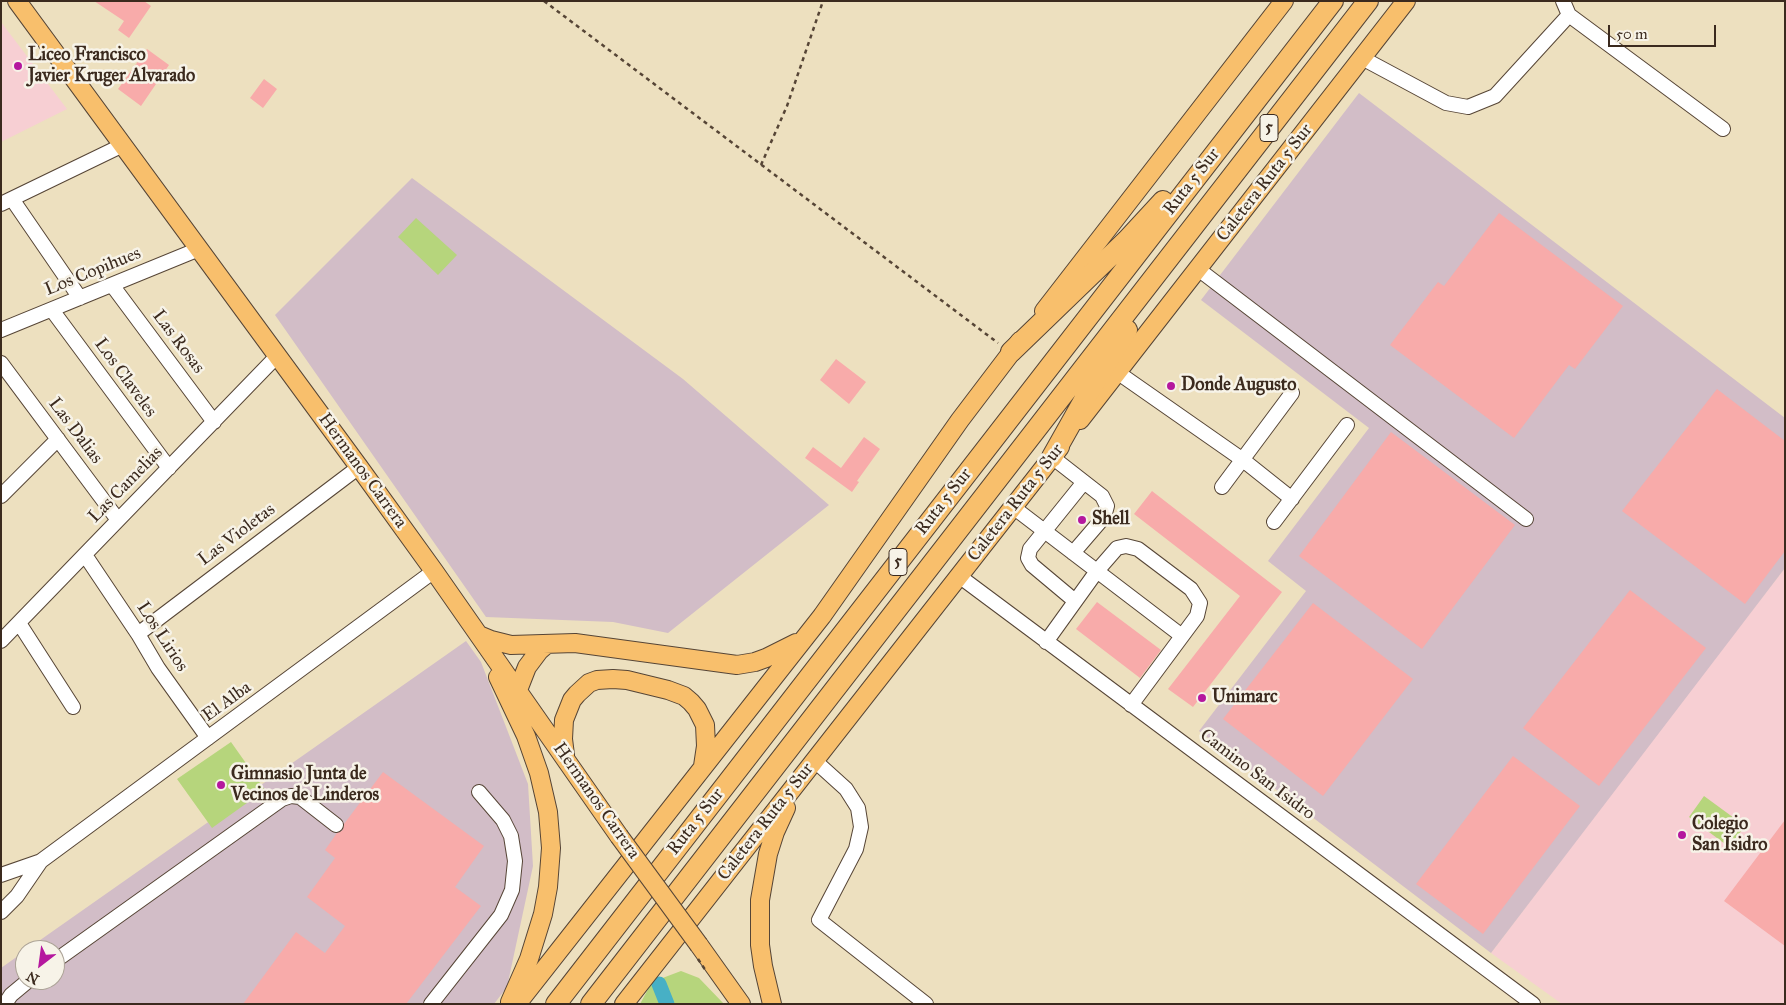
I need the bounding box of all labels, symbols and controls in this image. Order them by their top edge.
scale bar [1611,15,1718,47]
text: 50 m [1616,25,1648,43]
place label: Liceo Francisco Javier Kruger Alvarado [28,45,195,88]
marker: Liceo Francisco Javier Kruger Alvarado [12,60,24,72]
road number: 5 [1260,115,1278,142]
street label: Caletera Ruta 5 Sur [1212,120,1318,246]
street label: Ruta 5 Sur [1159,144,1225,220]
street label: Los Copihues [42,243,144,301]
street label: Las Rosas [147,306,209,378]
street label: Los Claveles [89,334,161,422]
place label: Donde Augusto [1181,375,1296,397]
marker: Donde Augusto [1165,380,1177,392]
street label: Las Dalias [43,394,107,468]
street label: Hermanos Carrera [313,409,411,533]
street label: Caletera Ruta 5 Sur [963,440,1069,566]
street label: Las Camelias [84,442,168,528]
street label: Ruta 5 Sur [911,464,977,540]
street label: Las Violetas [194,499,280,571]
place label: Shell [1092,509,1130,531]
marker: Shell [1076,514,1088,526]
road number: 5 [889,548,907,576]
street label: Los Lirios [132,598,192,676]
street label: El Alba [198,677,256,727]
place label: Unimarc [1212,687,1277,709]
marker: Unimarc [1196,692,1208,704]
street label: Camino San Isidro [1195,725,1319,825]
street label: Hermanos Carrera [548,739,644,863]
street label: Caletera Ruta 5 Sur [713,759,819,885]
place label: Gimnasio Junta de Vecinos de Linderos [231,764,379,806]
marker: Gimnasio Junta de Vecinos de Linderos [215,779,227,791]
street label: Ruta 5 Sur [663,784,729,860]
place label: Colegio San Isidro [1692,814,1767,856]
marker: Colegio San Isidro [1676,829,1688,841]
north arrow [15,940,65,990]
text: N [23,967,42,988]

